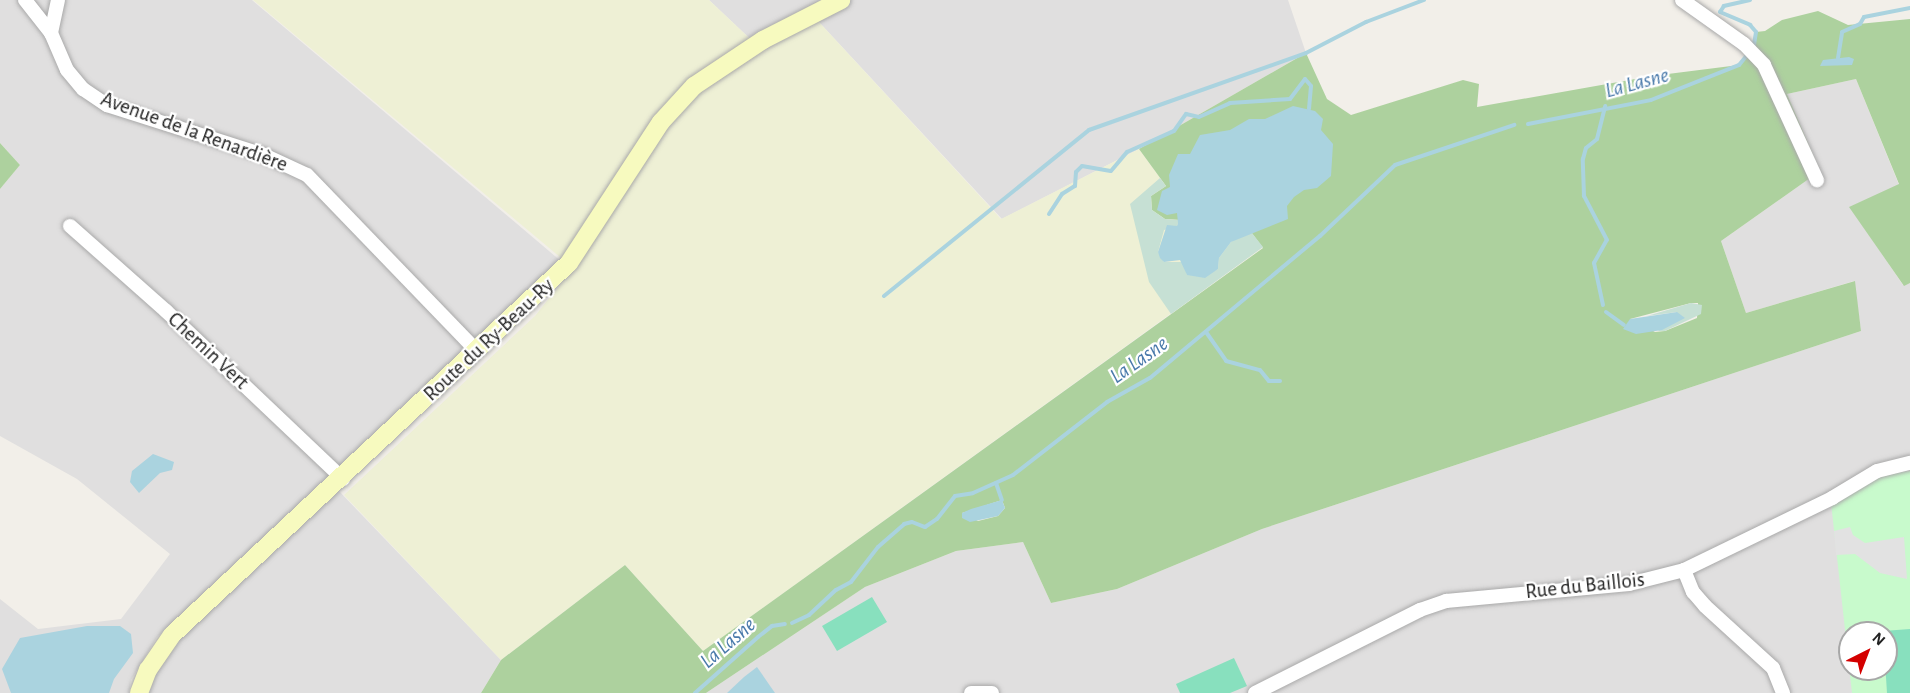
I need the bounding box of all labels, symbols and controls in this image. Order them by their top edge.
water label: La Lasne [1602,62,1672,104]
street label: Avenue de la Renardière [97,87,291,177]
street label: Route du Ry-Beau-Ry [419,273,559,407]
street label: Chemin Vert [162,307,254,395]
water label: La Lasne [1105,331,1173,389]
street label: Rue du Baillois [1524,567,1646,605]
water label: La Lasne [695,612,761,674]
north arrow [1838,621,1898,681]
text: N [1869,629,1888,649]

